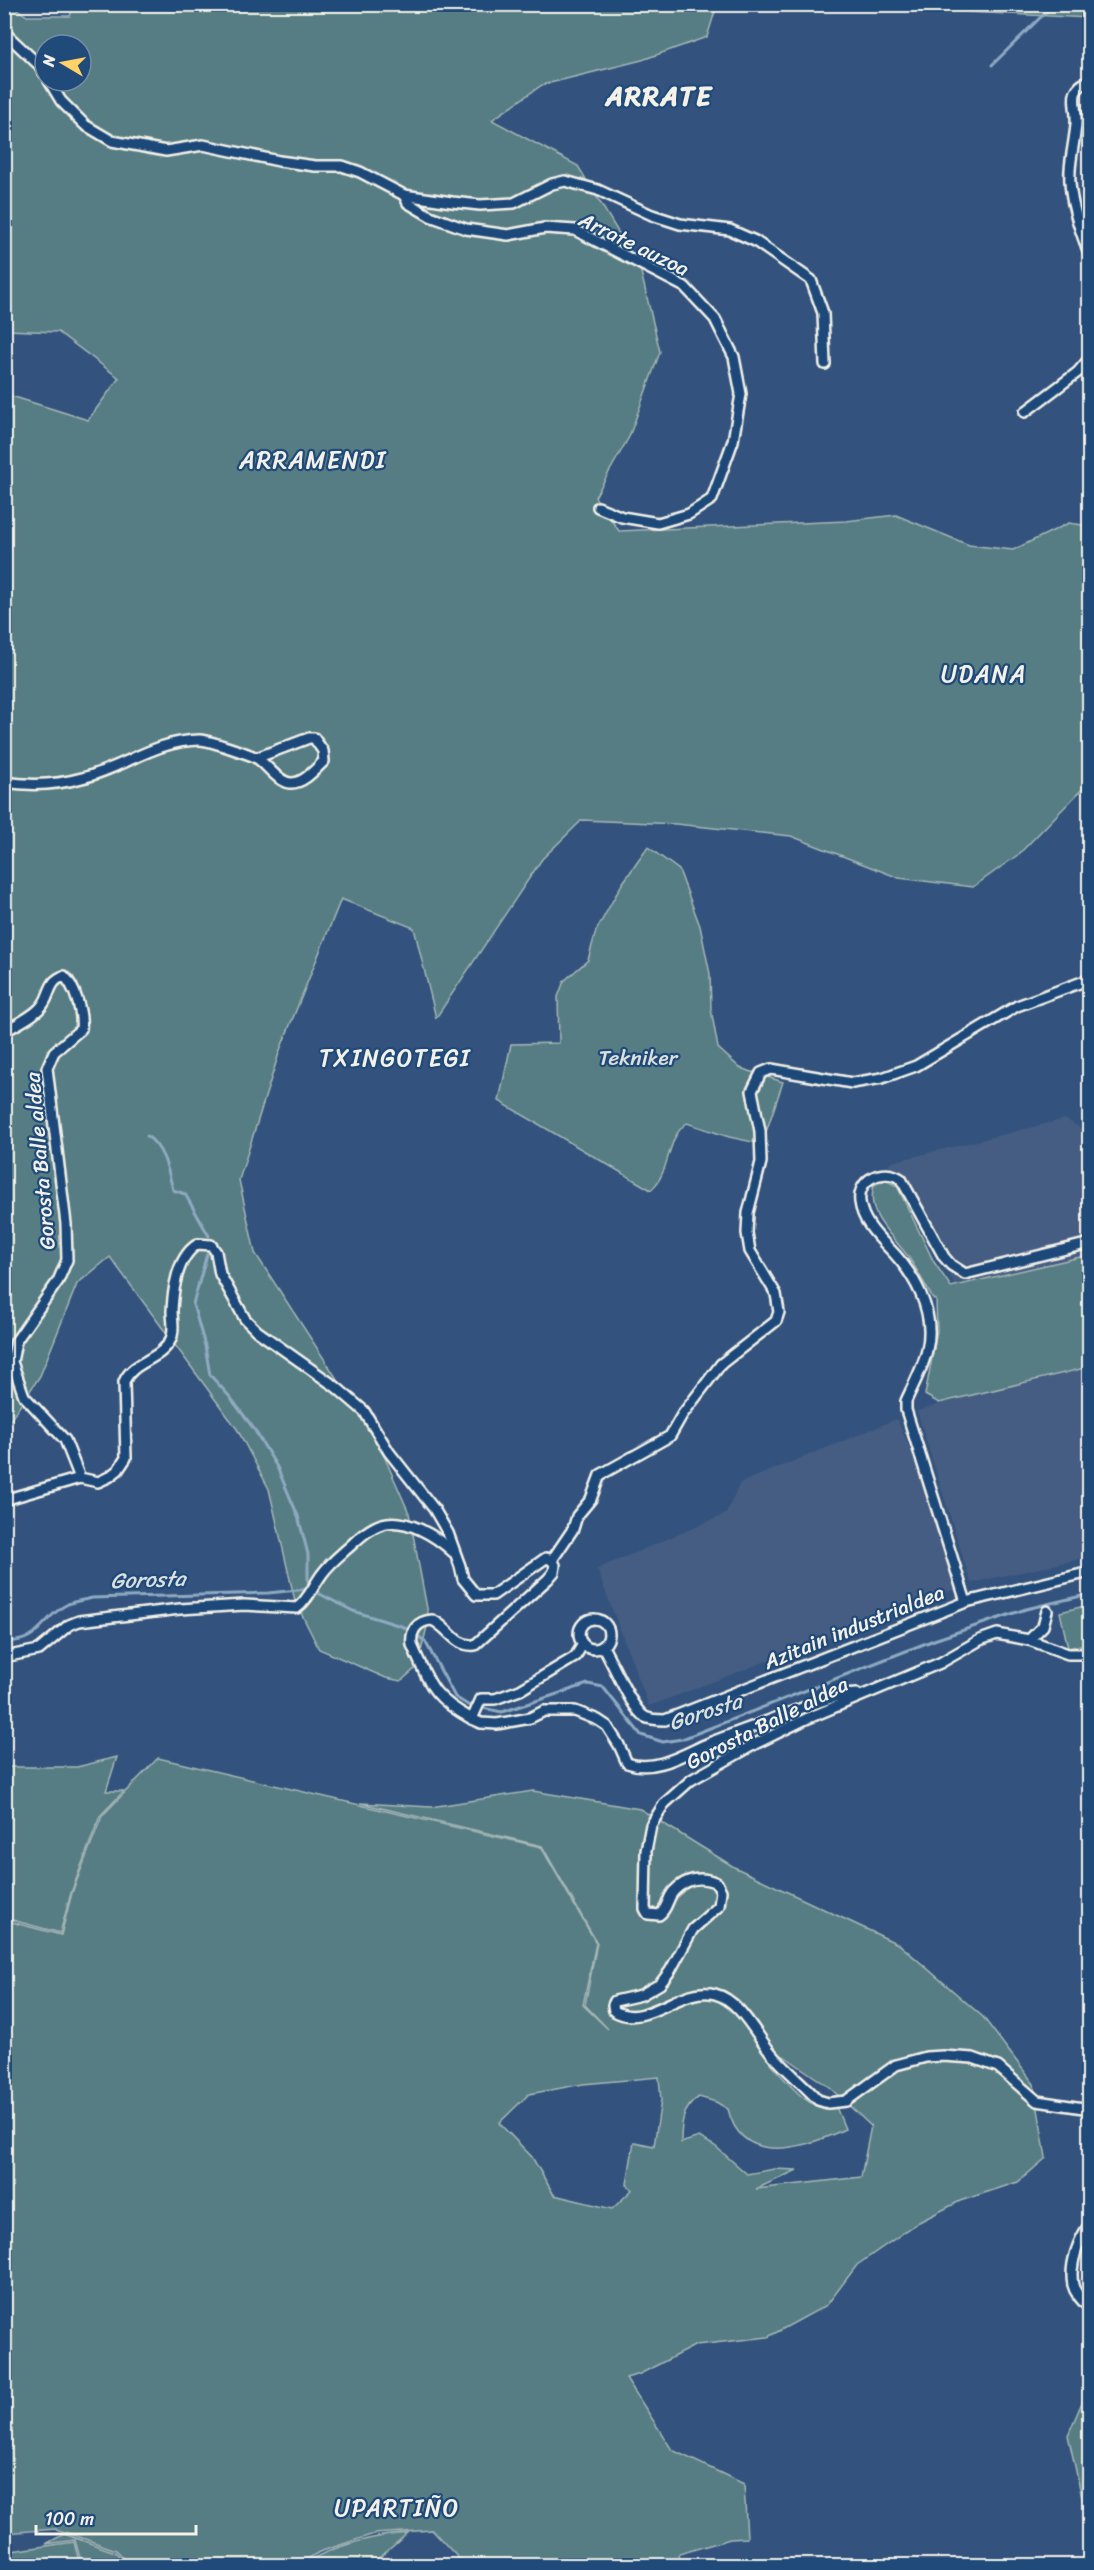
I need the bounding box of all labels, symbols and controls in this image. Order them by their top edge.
north arrow [33,33,93,93]
text: N [33,52,64,69]
district label: ARRATE [604,72,713,120]
street label: Arrate auzoa [571,200,696,287]
district label: ARRAMENDI [238,439,387,481]
district label: UDANA [941,653,1027,695]
district label: TXINGOTEGI [319,1037,471,1079]
park label: Tekniker [599,1039,679,1077]
street label: Gorosta Balle aldea [13,1070,67,1251]
water label: Gorosta [110,1559,188,1600]
street label: Azitain industrialdea [757,1573,951,1681]
street label: Gorosta Balle aldea [679,1665,855,1780]
water label: Gorosta [663,1681,749,1742]
district label: UPARTIÑO [334,2487,460,2529]
scale bar [36,2498,196,2536]
text: 100 m [45,2503,94,2535]

